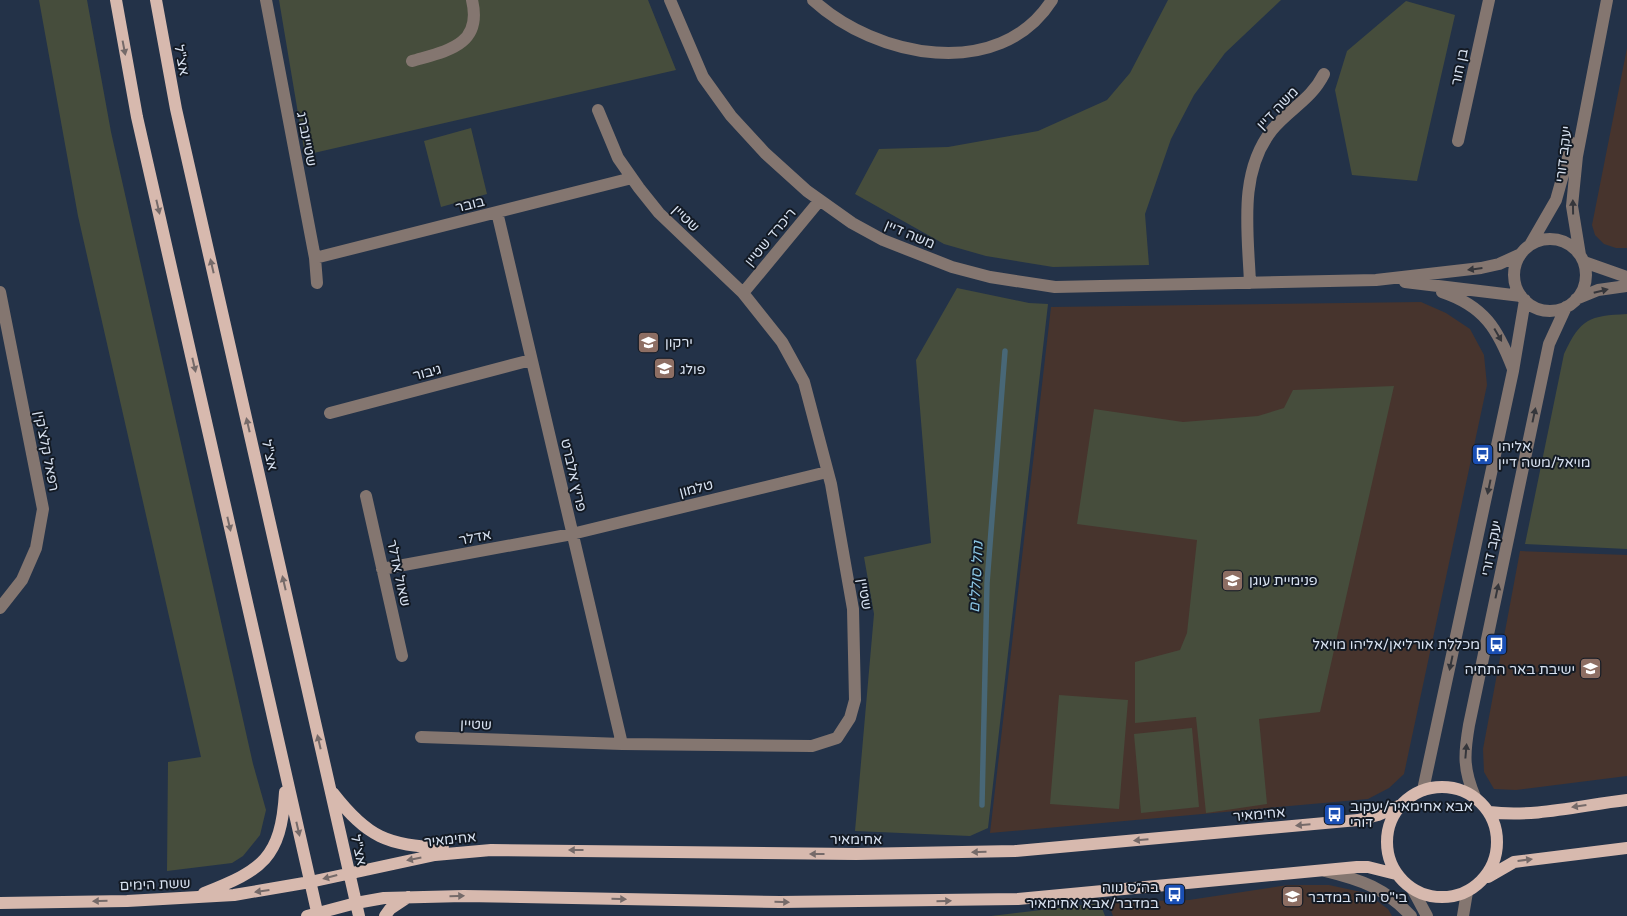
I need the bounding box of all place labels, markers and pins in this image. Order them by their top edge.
school or university icon: ירקון [637,330,661,354]
place label: ירקון [665,334,693,351]
school or university icon: פולג [652,357,676,381]
place label: פולג [680,361,706,378]
place label: אליהו מויאל/משה דיין [1498,438,1591,471]
bus stop icon: אליהו מויאל/משה דיין [1470,442,1494,466]
school or university icon: פנימיית עוגן [1221,568,1245,592]
place label: פנימיית עוגן [1249,572,1318,589]
bus stop icon: מכללת אורליאן/אליהו מויאל [1484,632,1508,656]
place label: מכללת אורליאן/אליהו מויאל [1313,636,1480,653]
school or university icon: ישיבת באר התחיה [1579,657,1603,681]
place label: ישיבת באר התחיה [1464,661,1575,678]
place label: אבא אחימאיר/יעקוב דורי [1350,798,1473,831]
bus stop icon: אבא אחימאיר/יעקוב דורי [1322,802,1346,826]
place label: בה״ס נווה במדבר/אבא אחימאיר [1026,879,1159,912]
bus stop icon: בה״ס נווה במדבר/אבא אחימאיר [1163,883,1187,907]
school or university icon: בי"ס נווה במדבר [1280,885,1304,909]
place label: בי"ס נווה במדבר [1308,889,1408,906]

